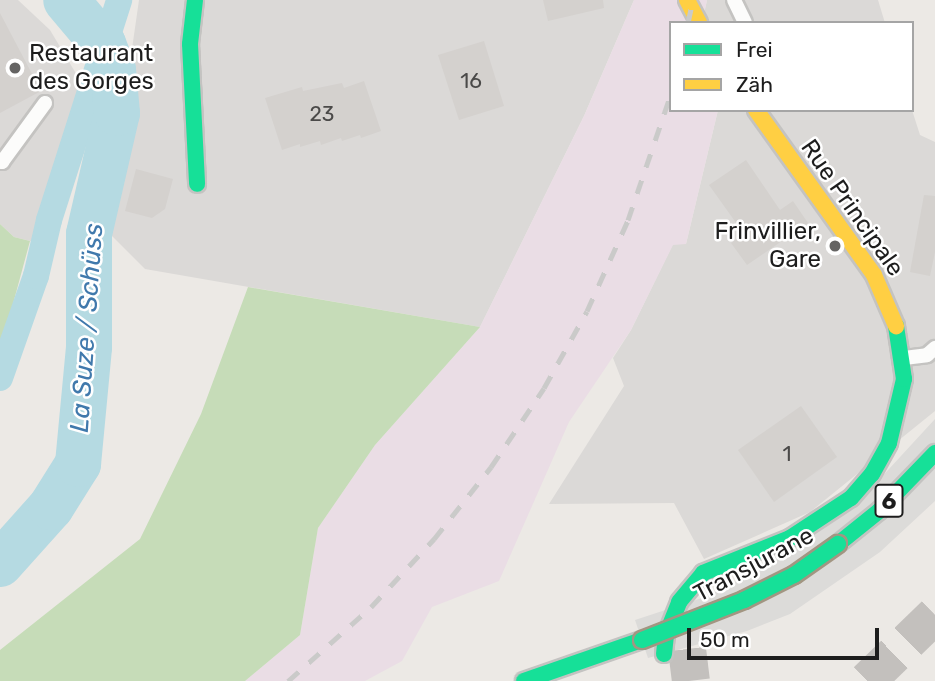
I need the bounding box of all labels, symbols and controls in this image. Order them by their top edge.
legend [669,21,914,112]
text: Frei [736,37,773,62]
place label: Restaurant des Gorges [29,40,154,96]
marker: Restaurant des Gorges [7,60,23,76]
house number: 16 [460,68,482,94]
text: Zäh [736,72,773,97]
house number: 23 [310,101,334,127]
street label: Rue Principale [794,134,910,282]
place label: Frinvillier, Gare [714,218,821,274]
water label: La Suze / Schüss [64,222,110,434]
marker: Frinvillier, Gare [827,238,843,254]
house number: 1 [783,441,791,467]
road number: 6 [873,481,905,520]
street label: Transjurane [689,521,819,609]
scale bar [690,614,883,658]
text: 50 m [700,627,750,652]

